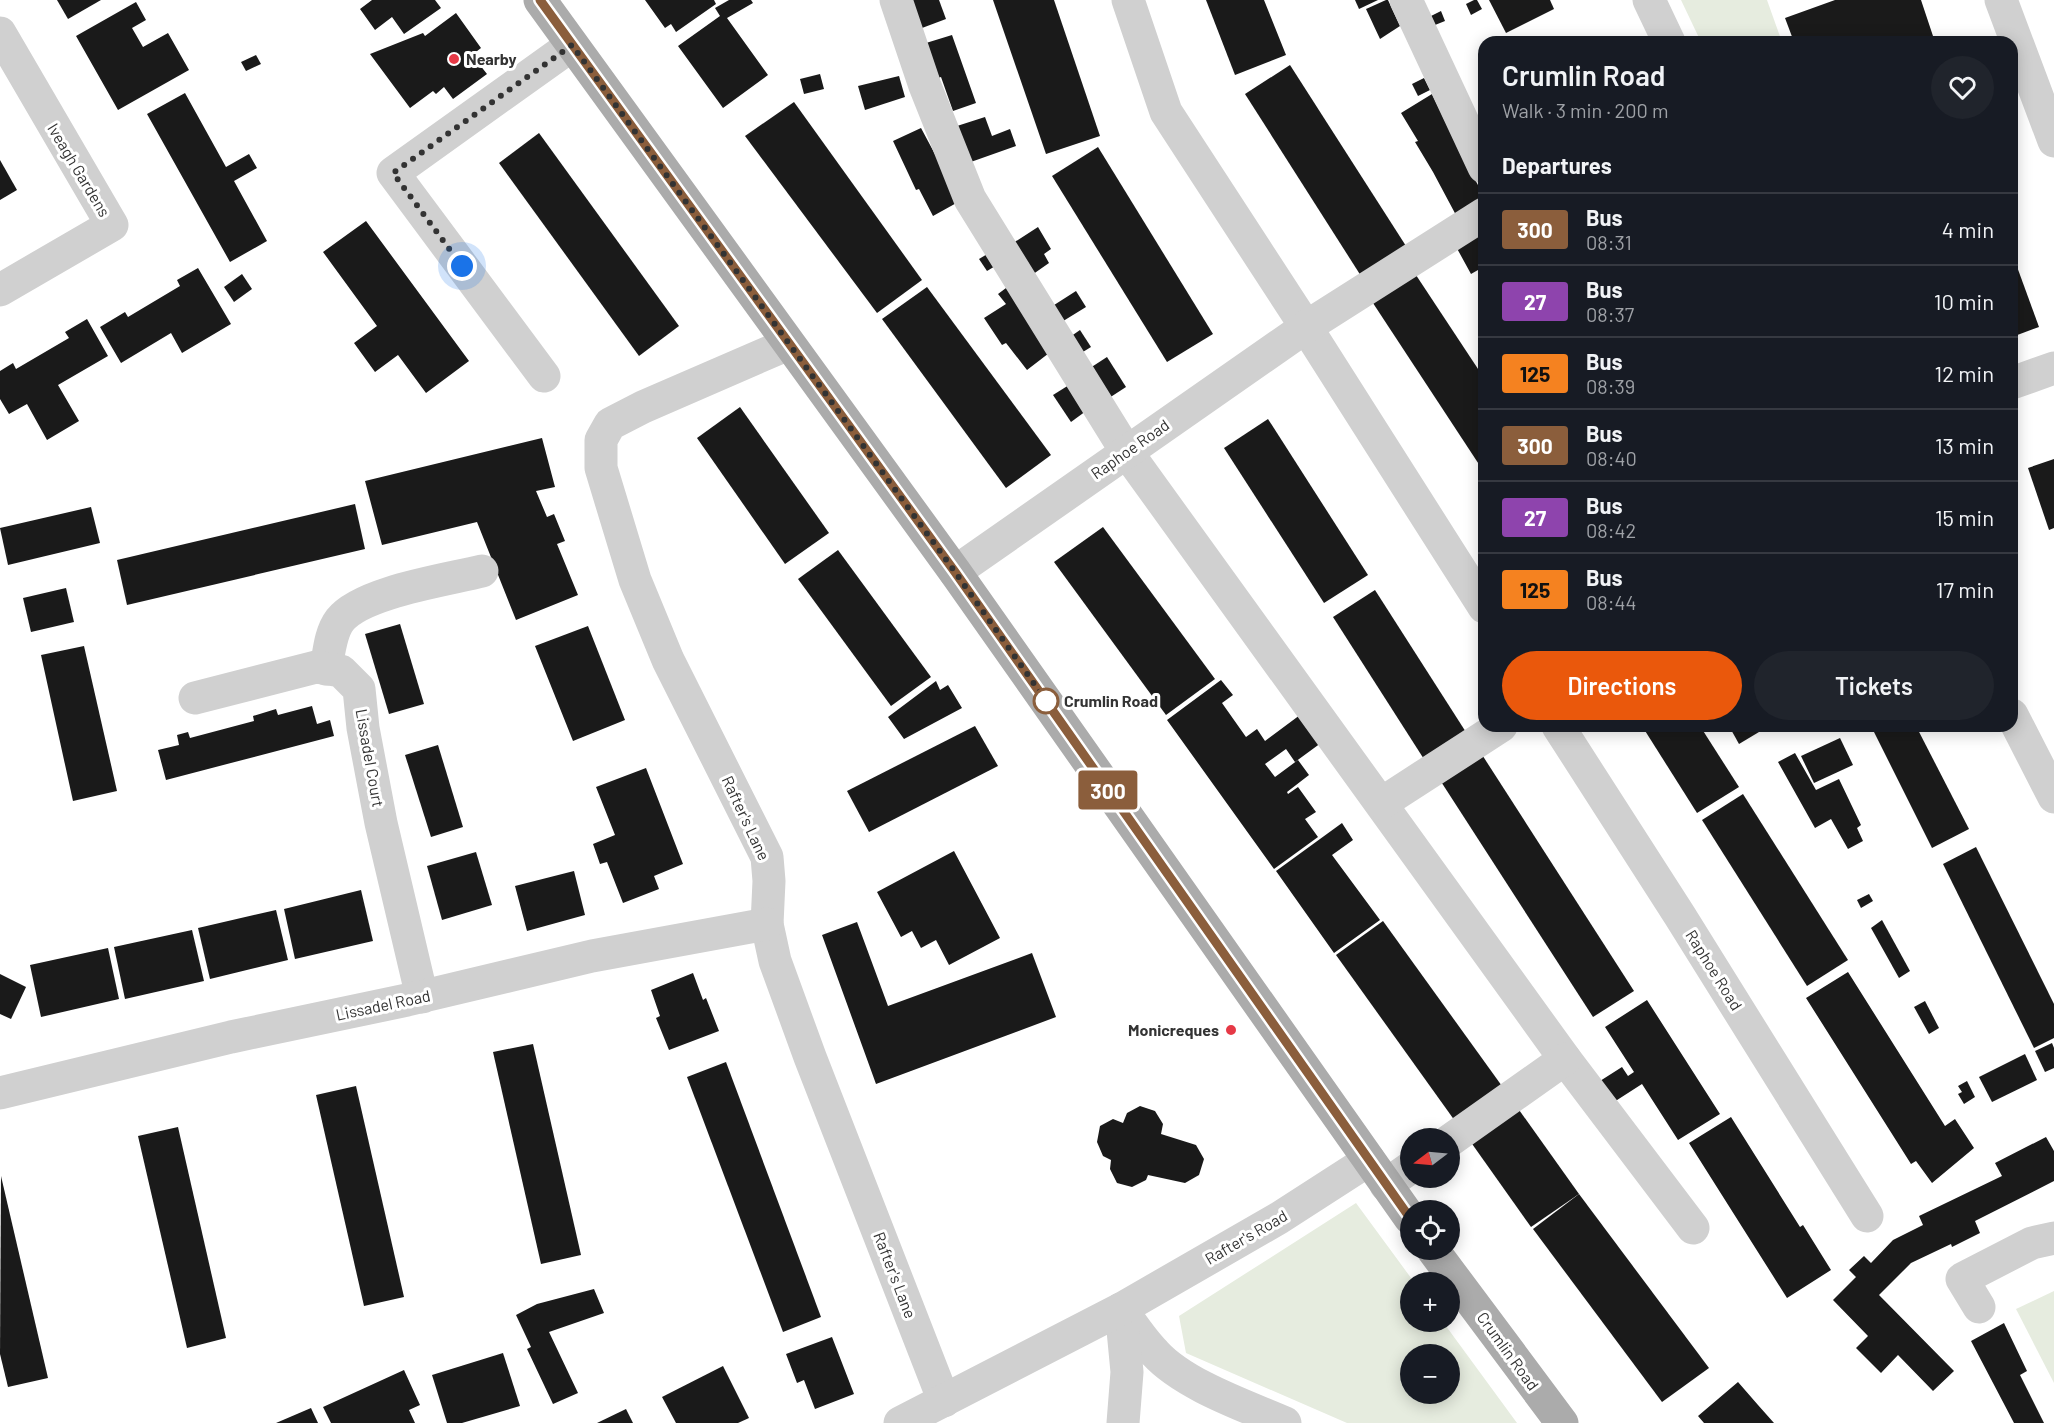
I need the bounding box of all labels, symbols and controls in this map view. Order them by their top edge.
place label: Nearby [466,49,517,68]
marker: Nearby [447,52,461,66]
button: heart [1931,56,1994,119]
text: Crumlin Road [1502,58,1665,92]
text: Walk · 3 min · 200 m [1502,98,1668,122]
street label: Iveagh Gardens [44,120,115,220]
text: Departures [1502,152,1612,178]
text: Bus [1586,204,1623,230]
text: 4 min [1942,216,1994,242]
text: 300 [1517,217,1553,242]
text: 08:31 [1586,230,1632,254]
your location [447,251,477,281]
text: Bus [1586,276,1623,302]
text: 10 min [1934,288,1994,314]
text: 27 [1524,289,1546,314]
text: 08:37 [1586,302,1634,326]
text: Bus [1586,348,1623,374]
text: 12 min [1934,360,1994,386]
text: 125 [1520,361,1550,386]
text: 08:39 [1586,374,1635,398]
street label: Raphoe Road [1087,415,1172,483]
text: Bus [1586,420,1623,446]
text: 13 min [1935,432,1994,458]
text: 300 [1517,433,1553,458]
text: 08:40 [1586,446,1637,470]
text: Bus [1586,492,1623,518]
text: 15 min [1935,504,1994,530]
text: 27 [1524,505,1546,530]
text: 08:42 [1586,518,1636,542]
text: Bus [1586,564,1623,590]
text: 17 min [1936,576,1994,602]
text: 125 [1520,577,1550,602]
text: 08:44 [1586,590,1637,614]
button: Directions [1502,651,1742,720]
button: Tickets [1754,651,1994,720]
marker: Crumlin Road [1033,688,1059,714]
place label: Crumlin Road [1064,691,1158,710]
street label: Lissadel Court [352,707,388,809]
line badge: 300 [1074,770,1142,810]
street label: Rafter's Lane [719,773,774,863]
text: 300 [1090,778,1126,803]
street label: Raphoe Road [1682,926,1747,1013]
street label: Lissadel Road [334,985,432,1024]
place label: Monicreques [1128,1020,1219,1039]
marker: Monicreques [1224,1023,1238,1037]
north arrow [1400,1128,1460,1188]
map controls [1400,1128,1460,1404]
button: locate [1400,1200,1460,1260]
street label: Rafter's Road [1201,1205,1290,1268]
street label: Rafter's Lane [870,1229,921,1321]
button: + [1400,1272,1460,1332]
street label: Crumlin Road [1474,1308,1543,1394]
button: − [1400,1344,1460,1404]

